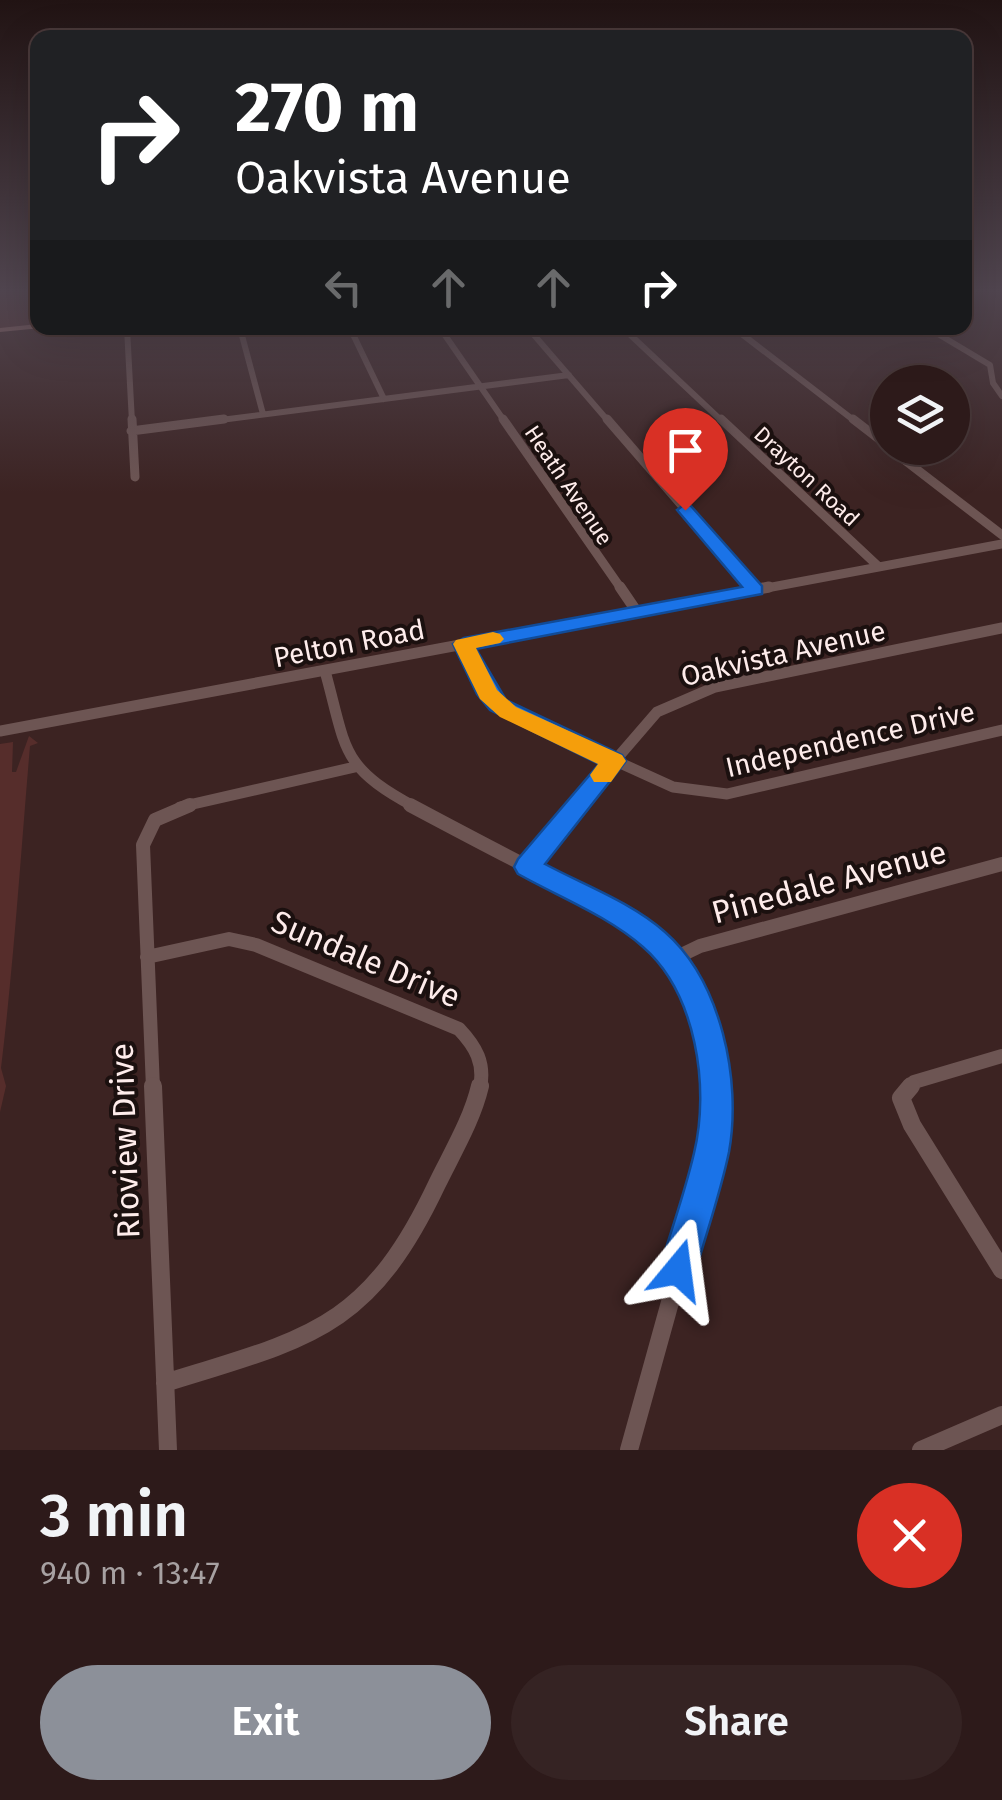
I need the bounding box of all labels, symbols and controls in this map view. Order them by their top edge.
text: 270 m [235,66,419,150]
icon: right [70,70,200,200]
text: Oakvista Avenue [235,151,571,205]
icon: left [316,260,371,315]
icon: ahead [421,260,476,315]
icon: ahead [526,260,581,315]
icon: right [631,260,686,315]
map controls [870,365,970,465]
button: layers [870,365,970,465]
pin [643,408,728,511]
street label: Heath Avenue [519,420,618,550]
street label: Drayton Road [748,421,865,532]
icon: arrive [658,423,713,478]
street label: Pelton Road [271,613,428,674]
street label: Oakvista Avenue [678,614,889,693]
street label: Independence Drive [722,695,978,784]
street label: Pinedale Avenue [707,832,951,932]
street label: Sundale Drive [266,902,466,1016]
street label: Rioview Drive [103,1043,147,1239]
position arrow [626,1218,730,1322]
text: 3 min [40,1480,188,1552]
button: close [857,1483,962,1588]
text: 940 m · 13:47 [40,1554,220,1592]
button: Exit [40,1665,491,1780]
button: Share [511,1665,962,1780]

